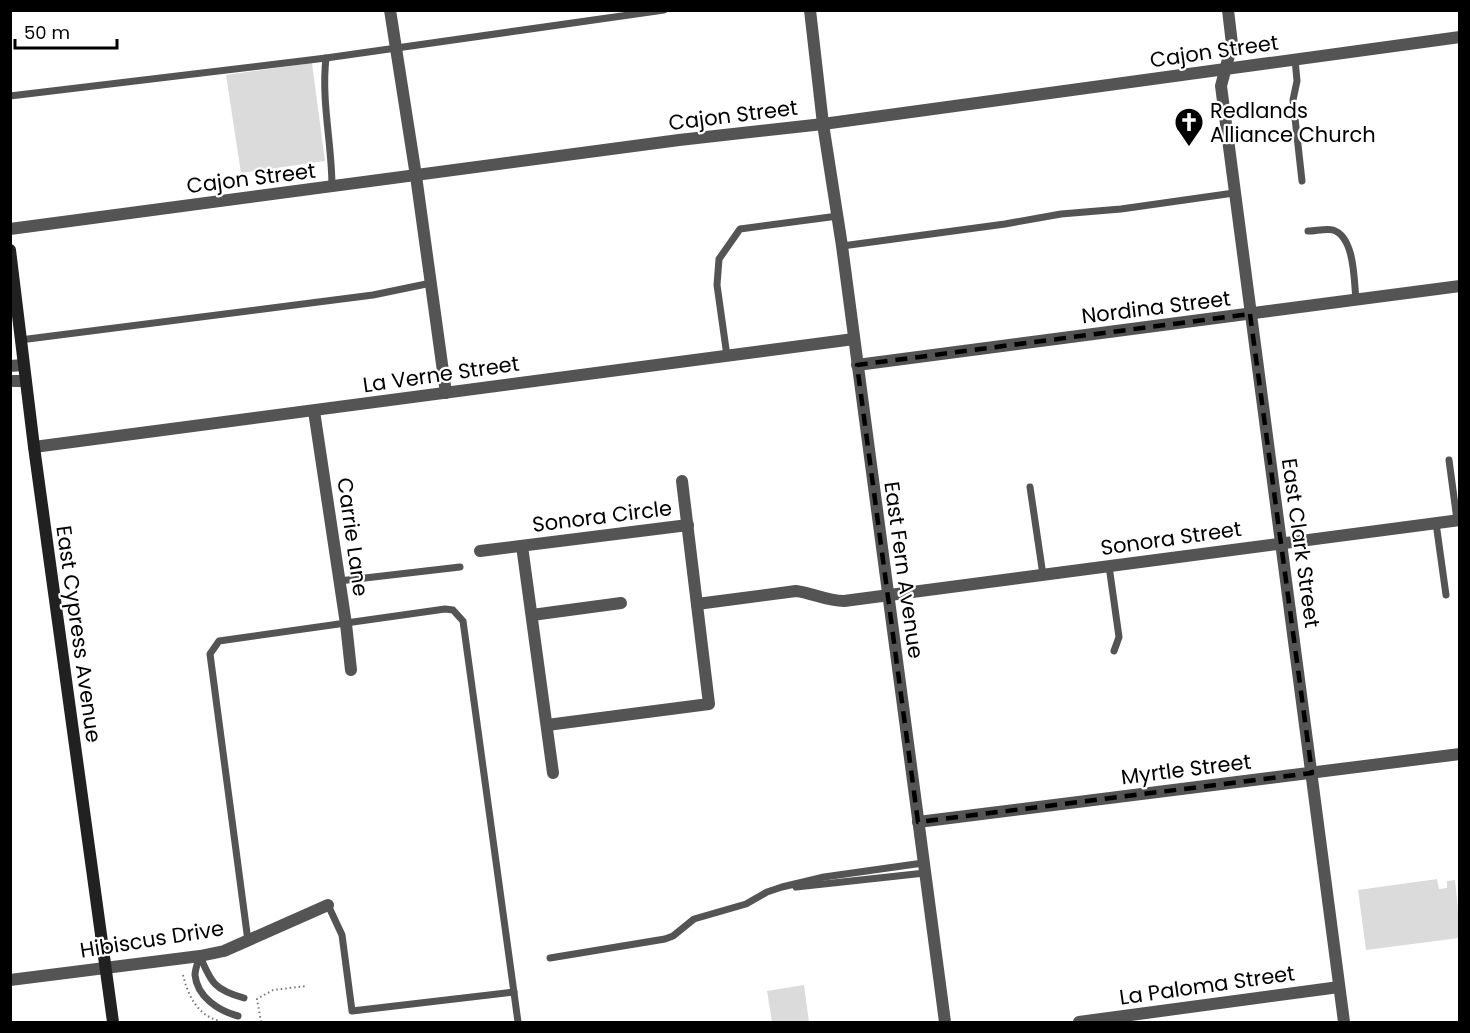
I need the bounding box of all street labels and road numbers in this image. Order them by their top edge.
street label: Cajon Street [1148,28,1280,74]
street label: Cajon Street [667,93,799,137]
street label: Cajon Street [185,156,317,200]
street label: Nordina Street [1080,283,1232,331]
street label: La Verne Street [361,349,521,399]
street label: East Clark Street [1275,457,1327,629]
street label: Carrie Lane [330,476,376,598]
street label: East Fern Avenue [877,480,931,660]
street label: Sonora Circle [531,493,673,539]
street label: Sonora Street [1099,514,1243,562]
street label: East Cypress Avenue [49,524,109,744]
street label: Myrtle Street [1119,747,1253,791]
street label: Hibiscus Drive [78,913,226,965]
street label: La Paloma Street [1117,958,1297,1012]

